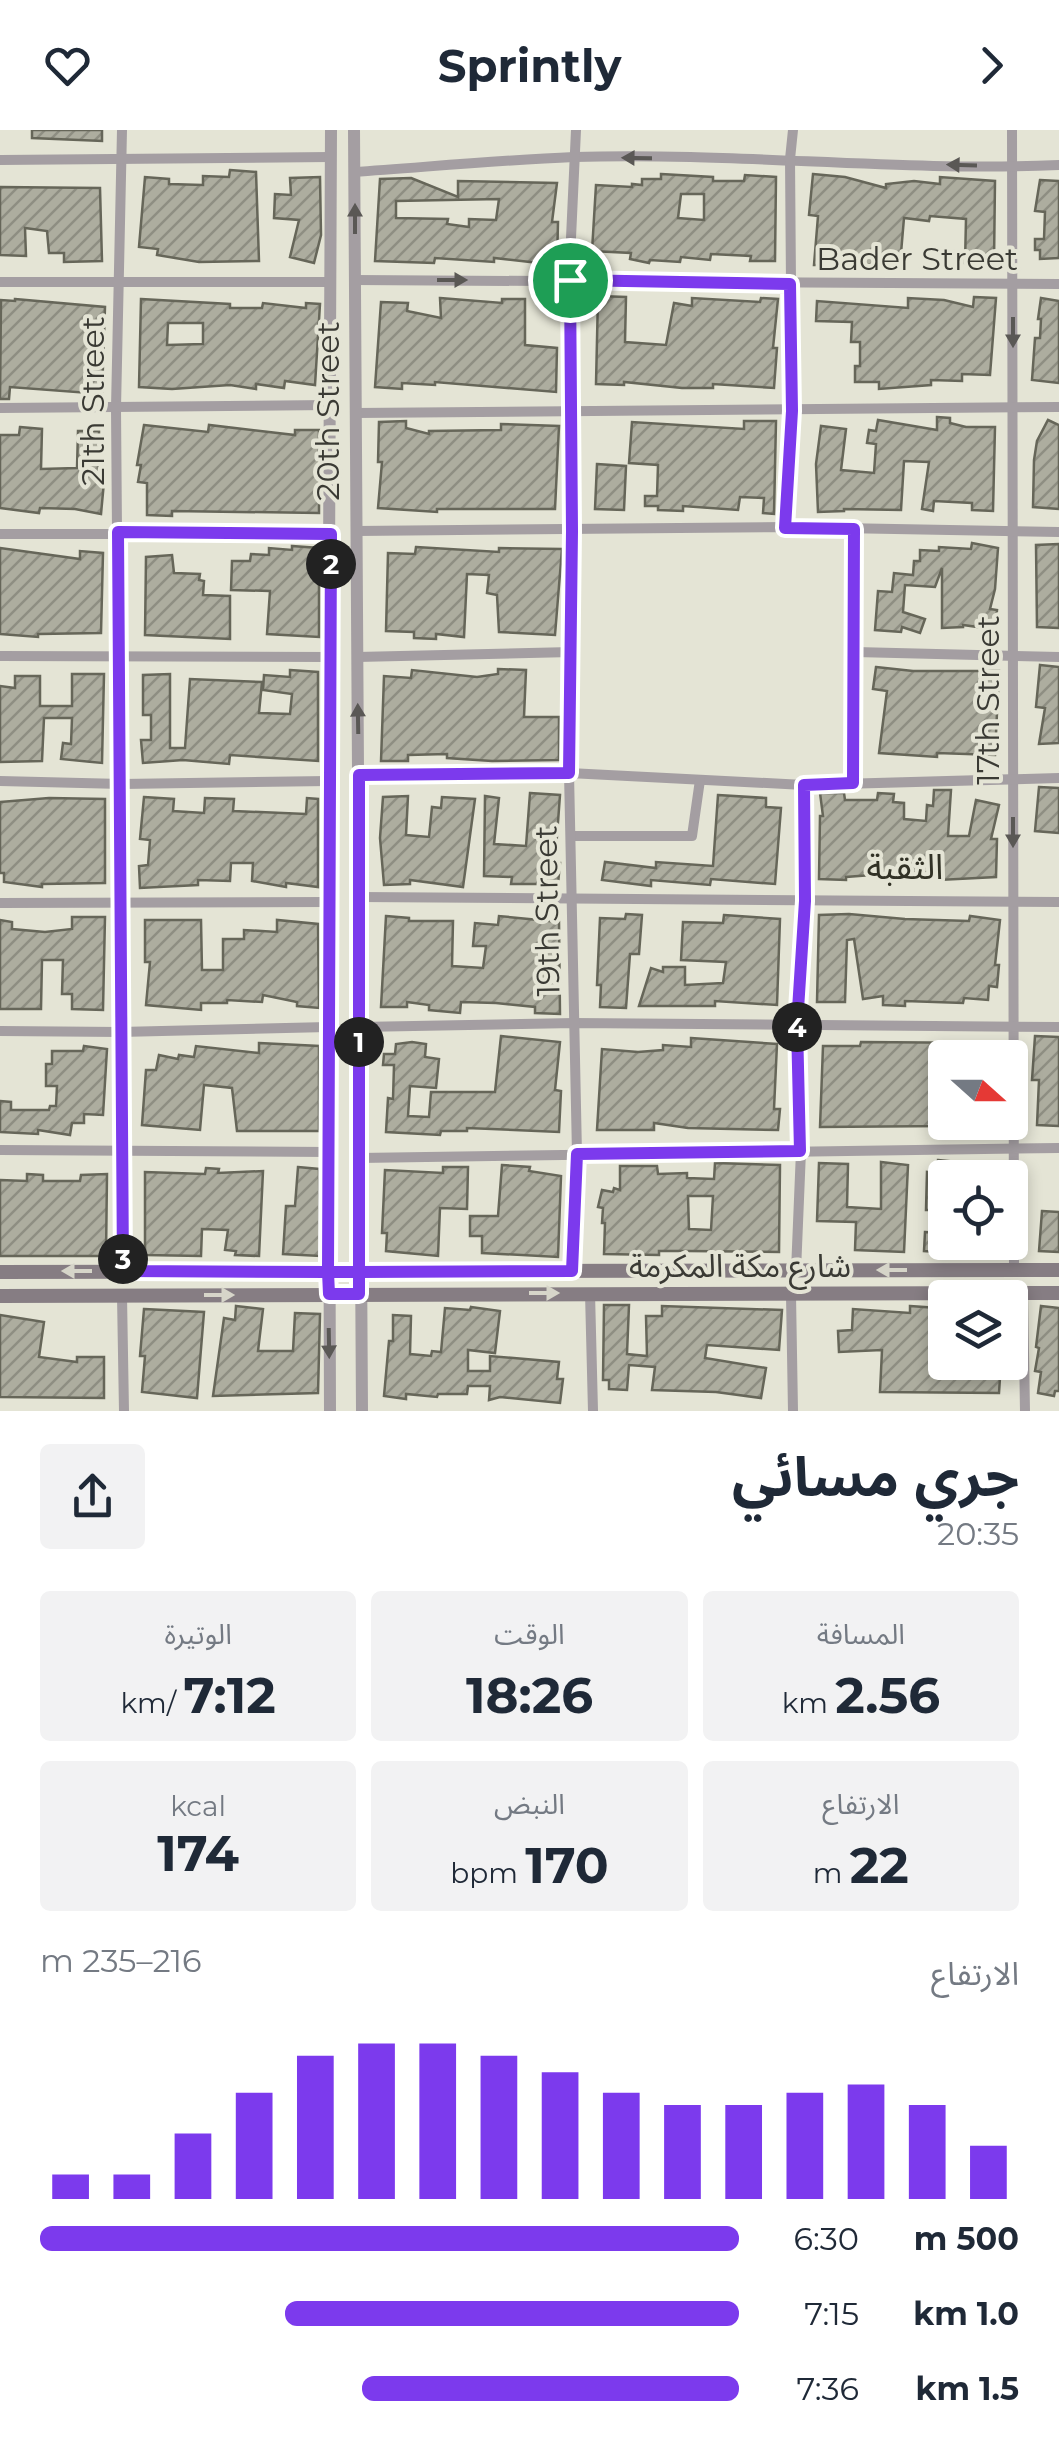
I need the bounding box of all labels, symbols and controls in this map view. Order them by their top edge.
icon: heart [40,38,95,93]
text: Sprintly [438,38,621,93]
icon: forward [964,38,1019,93]
one-way arrow [620,150,652,166]
one-way arrow [945,157,977,173]
one-way arrow [346,202,362,234]
pin [528,238,613,323]
street label: Bader Street [816,239,1018,278]
icon: arrive [543,253,598,308]
one-way arrow [437,272,469,288]
street label: 21th Street [73,316,112,486]
one-way arrow [1005,317,1021,349]
street label: 20th Street [308,321,347,501]
pin: 2 [306,539,356,589]
text: 2 [323,547,339,581]
street label: 17th Street [968,615,1007,785]
one-way arrow [350,702,366,734]
one-way arrow [1005,817,1021,849]
street label: 19th Street [526,825,567,997]
district label: الثقبة [867,845,943,888]
pin: 4 [772,1002,822,1052]
text: 4 [787,1010,807,1044]
pin: 1 [334,1017,384,1067]
text: 1 [354,1025,364,1059]
north arrow [928,1040,1028,1140]
map controls [928,1040,1028,1380]
button: locate [928,1160,1028,1260]
pin: 3 [98,1234,148,1284]
text: 3 [115,1242,131,1276]
street label: شارع مكة المكرمة [629,1246,851,1290]
one-way arrow [875,1262,907,1278]
one-way arrow [60,1264,92,1280]
button: layers [928,1280,1028,1380]
one-way arrow [529,1285,561,1301]
one-way arrow [204,1287,236,1303]
one-way arrow [321,1327,337,1359]
text: جري مسائي [732,1443,1019,1510]
button: share [40,1444,145,1549]
text: 20:35 [937,1514,1019,1553]
text: الوتيرة [165,1617,232,1651]
text: الوقت [494,1617,565,1651]
text: المسافة [817,1617,905,1651]
text: 7:12 [184,1665,276,1726]
text: 18:26 [466,1665,593,1726]
text: 2.56 [835,1665,940,1726]
text: /km [121,1686,184,1720]
text: km [782,1686,835,1720]
text: النبض [494,1787,565,1821]
text: الارتفاع [822,1787,899,1821]
text: kcal [170,1789,226,1823]
text: 174 [157,1823,239,1884]
text: 170 [525,1835,609,1896]
text: 22 [850,1835,909,1896]
text: bpm [450,1856,525,1890]
text: m [813,1856,850,1890]
text: 216–235 m [40,1941,202,1980]
text: الارتفاع [931,1954,1019,1993]
text: 6:30 [793,2219,859,2258]
text: 500 m [914,2219,1019,2258]
text: 7:15 [804,2294,859,2333]
text: 1.0 km [913,2294,1019,2333]
text: 7:36 [796,2369,859,2408]
text: 1.5 km [916,2369,1019,2408]

